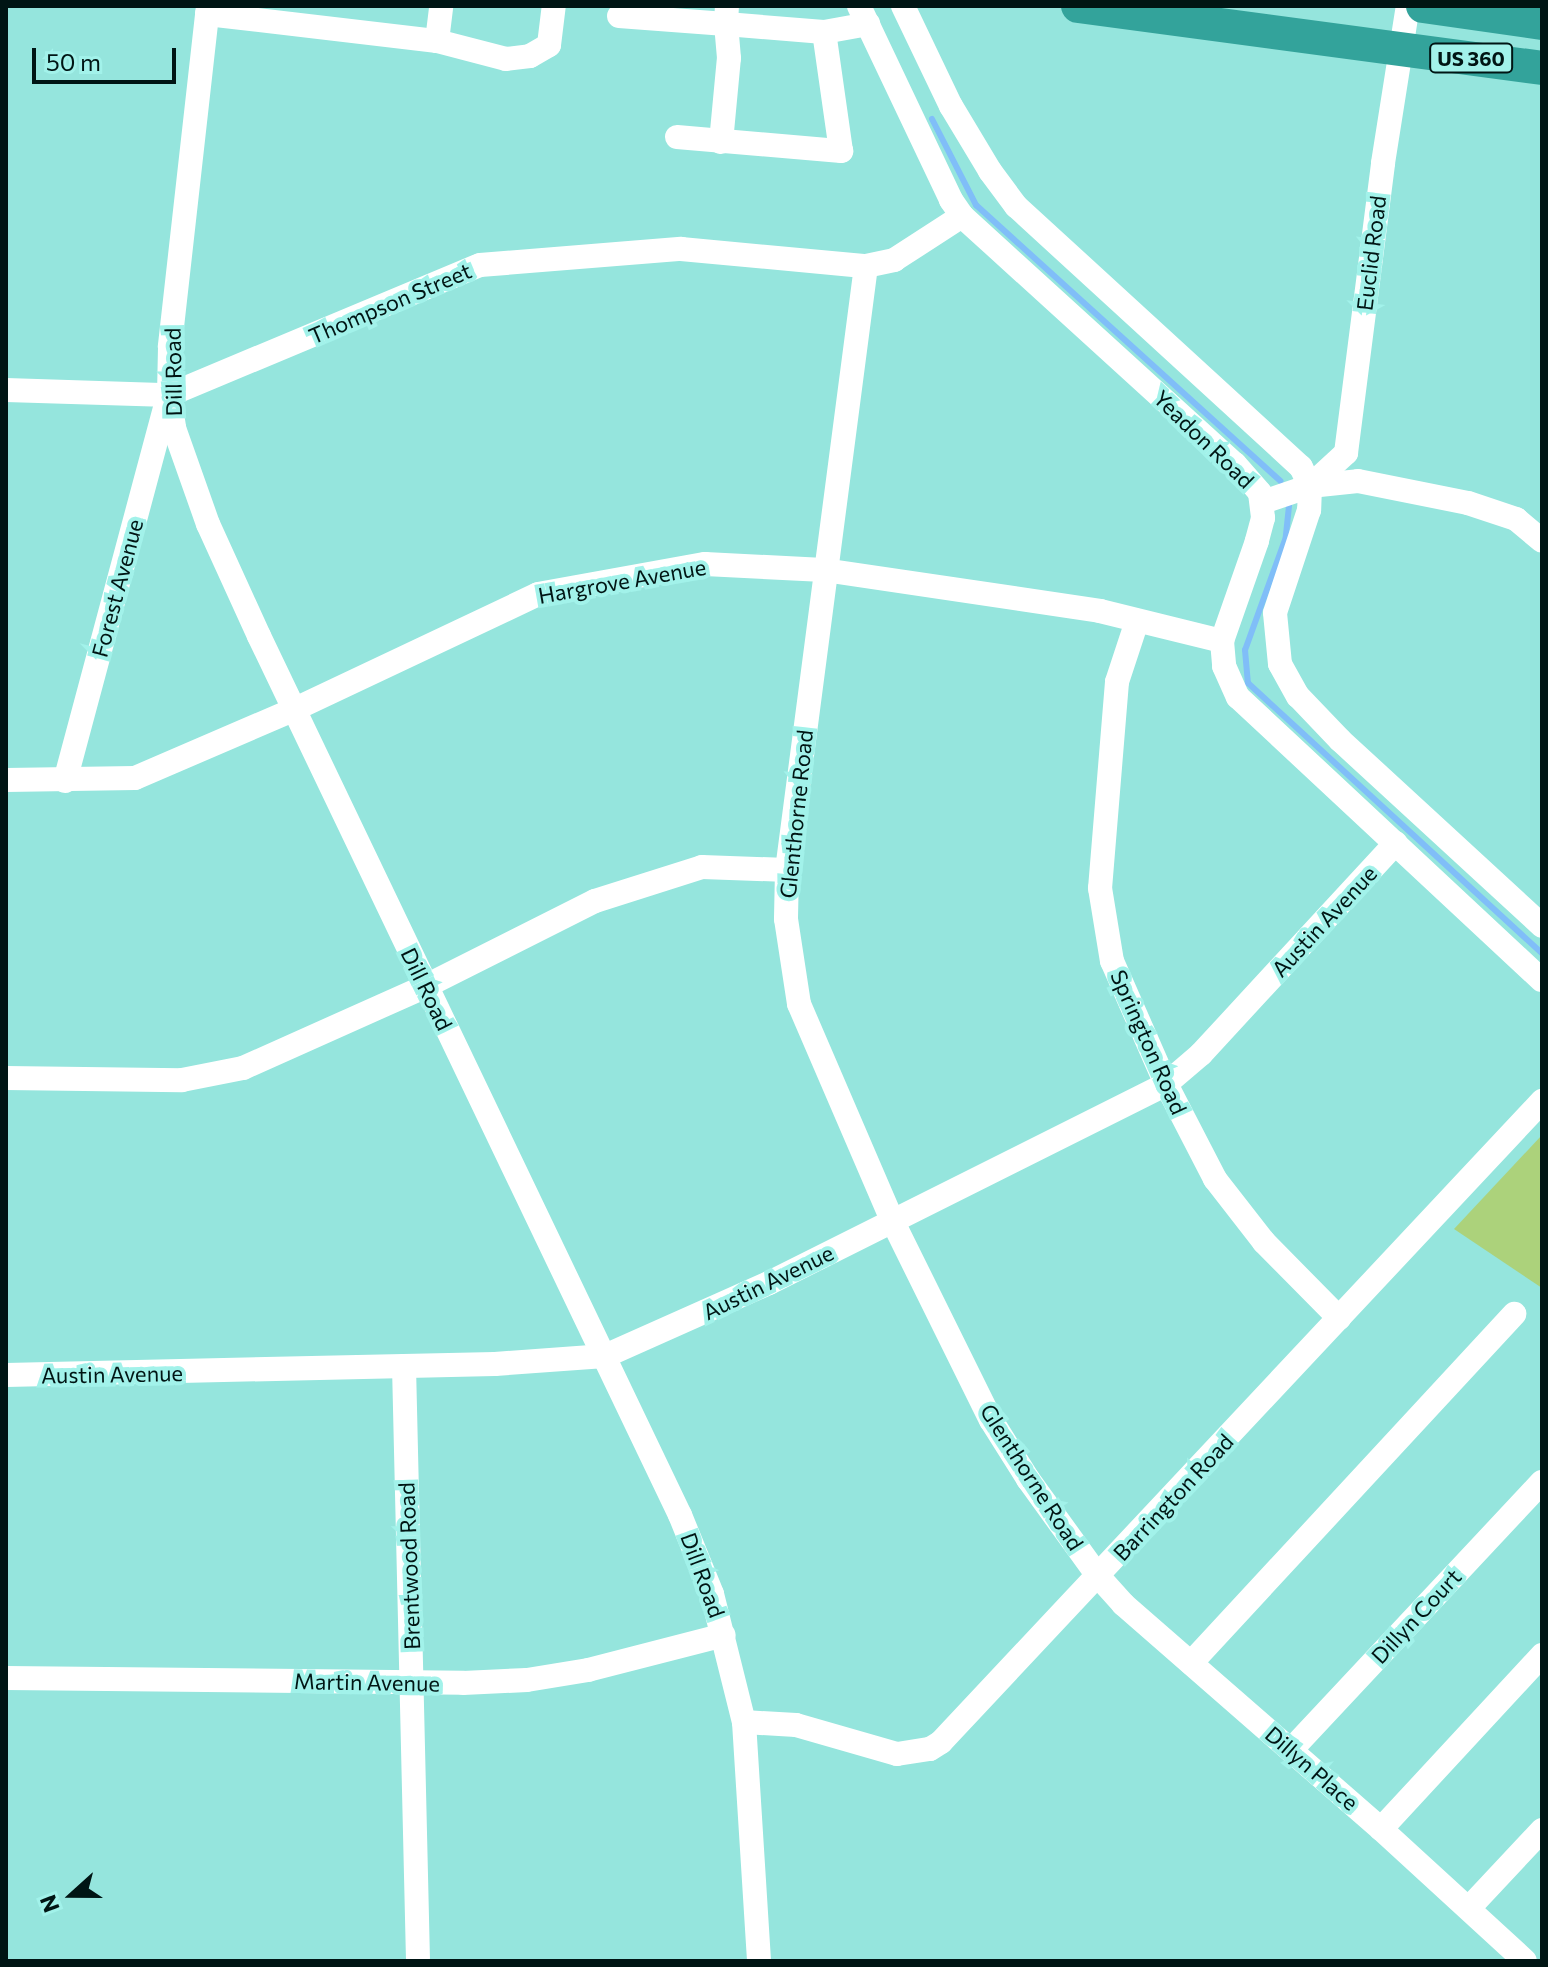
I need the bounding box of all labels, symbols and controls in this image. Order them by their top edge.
scale bar [36,32,180,82]
road number: US 360 [1429,42,1513,74]
text: 50 m [46,47,101,76]
street label: Euclid Road [1351,194,1391,312]
street label: Thompson Street [305,257,475,349]
street label: Dill Road [159,327,187,417]
street label: Yeadon Road [1148,385,1260,493]
street label: Forest Avenue [86,516,148,660]
street label: Hargrove Avenue [536,553,708,609]
street label: Glenthorne Road [774,728,818,900]
street label: Austin Avenue [1266,860,1382,982]
street label: Dill Road [396,943,458,1035]
street label: Springton Road [1105,966,1193,1118]
street label: Austin Avenue [698,1239,838,1325]
street label: Austin Avenue [41,1360,183,1388]
street label: Glenthorne Road [975,1399,1089,1555]
street label: Barrington Road [1108,1428,1238,1566]
street label: Brentwood Road [393,1482,425,1650]
street label: Dill Road [675,1529,731,1621]
street label: Dillyn Court [1366,1563,1466,1669]
street label: Martin Avenue [294,1668,440,1696]
street label: Dillyn Place [1260,1720,1364,1816]
north arrow [32,1855,112,1935]
text: N [34,1891,65,1916]

